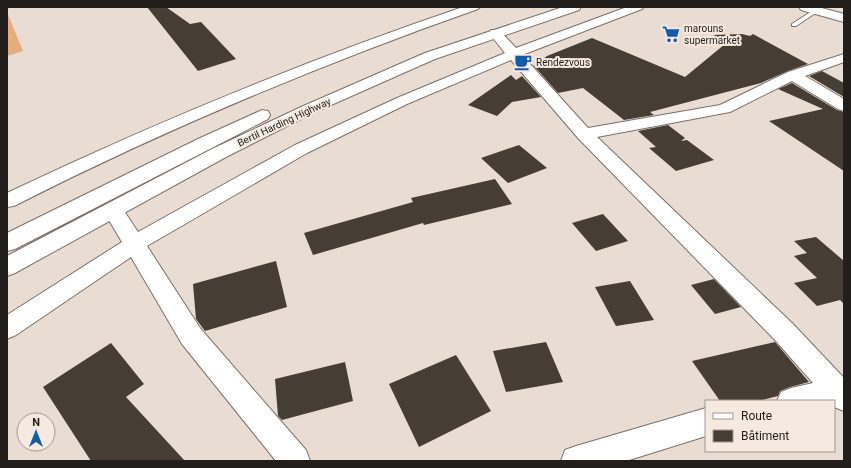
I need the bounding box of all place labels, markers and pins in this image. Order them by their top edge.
place label: marouns supermarket [684,23,740,46]
supermarket icon: marouns supermarket [661,24,681,44]
cafe icon: Rendezvous [513,52,533,72]
place label: Rendezvous [536,57,590,68]

